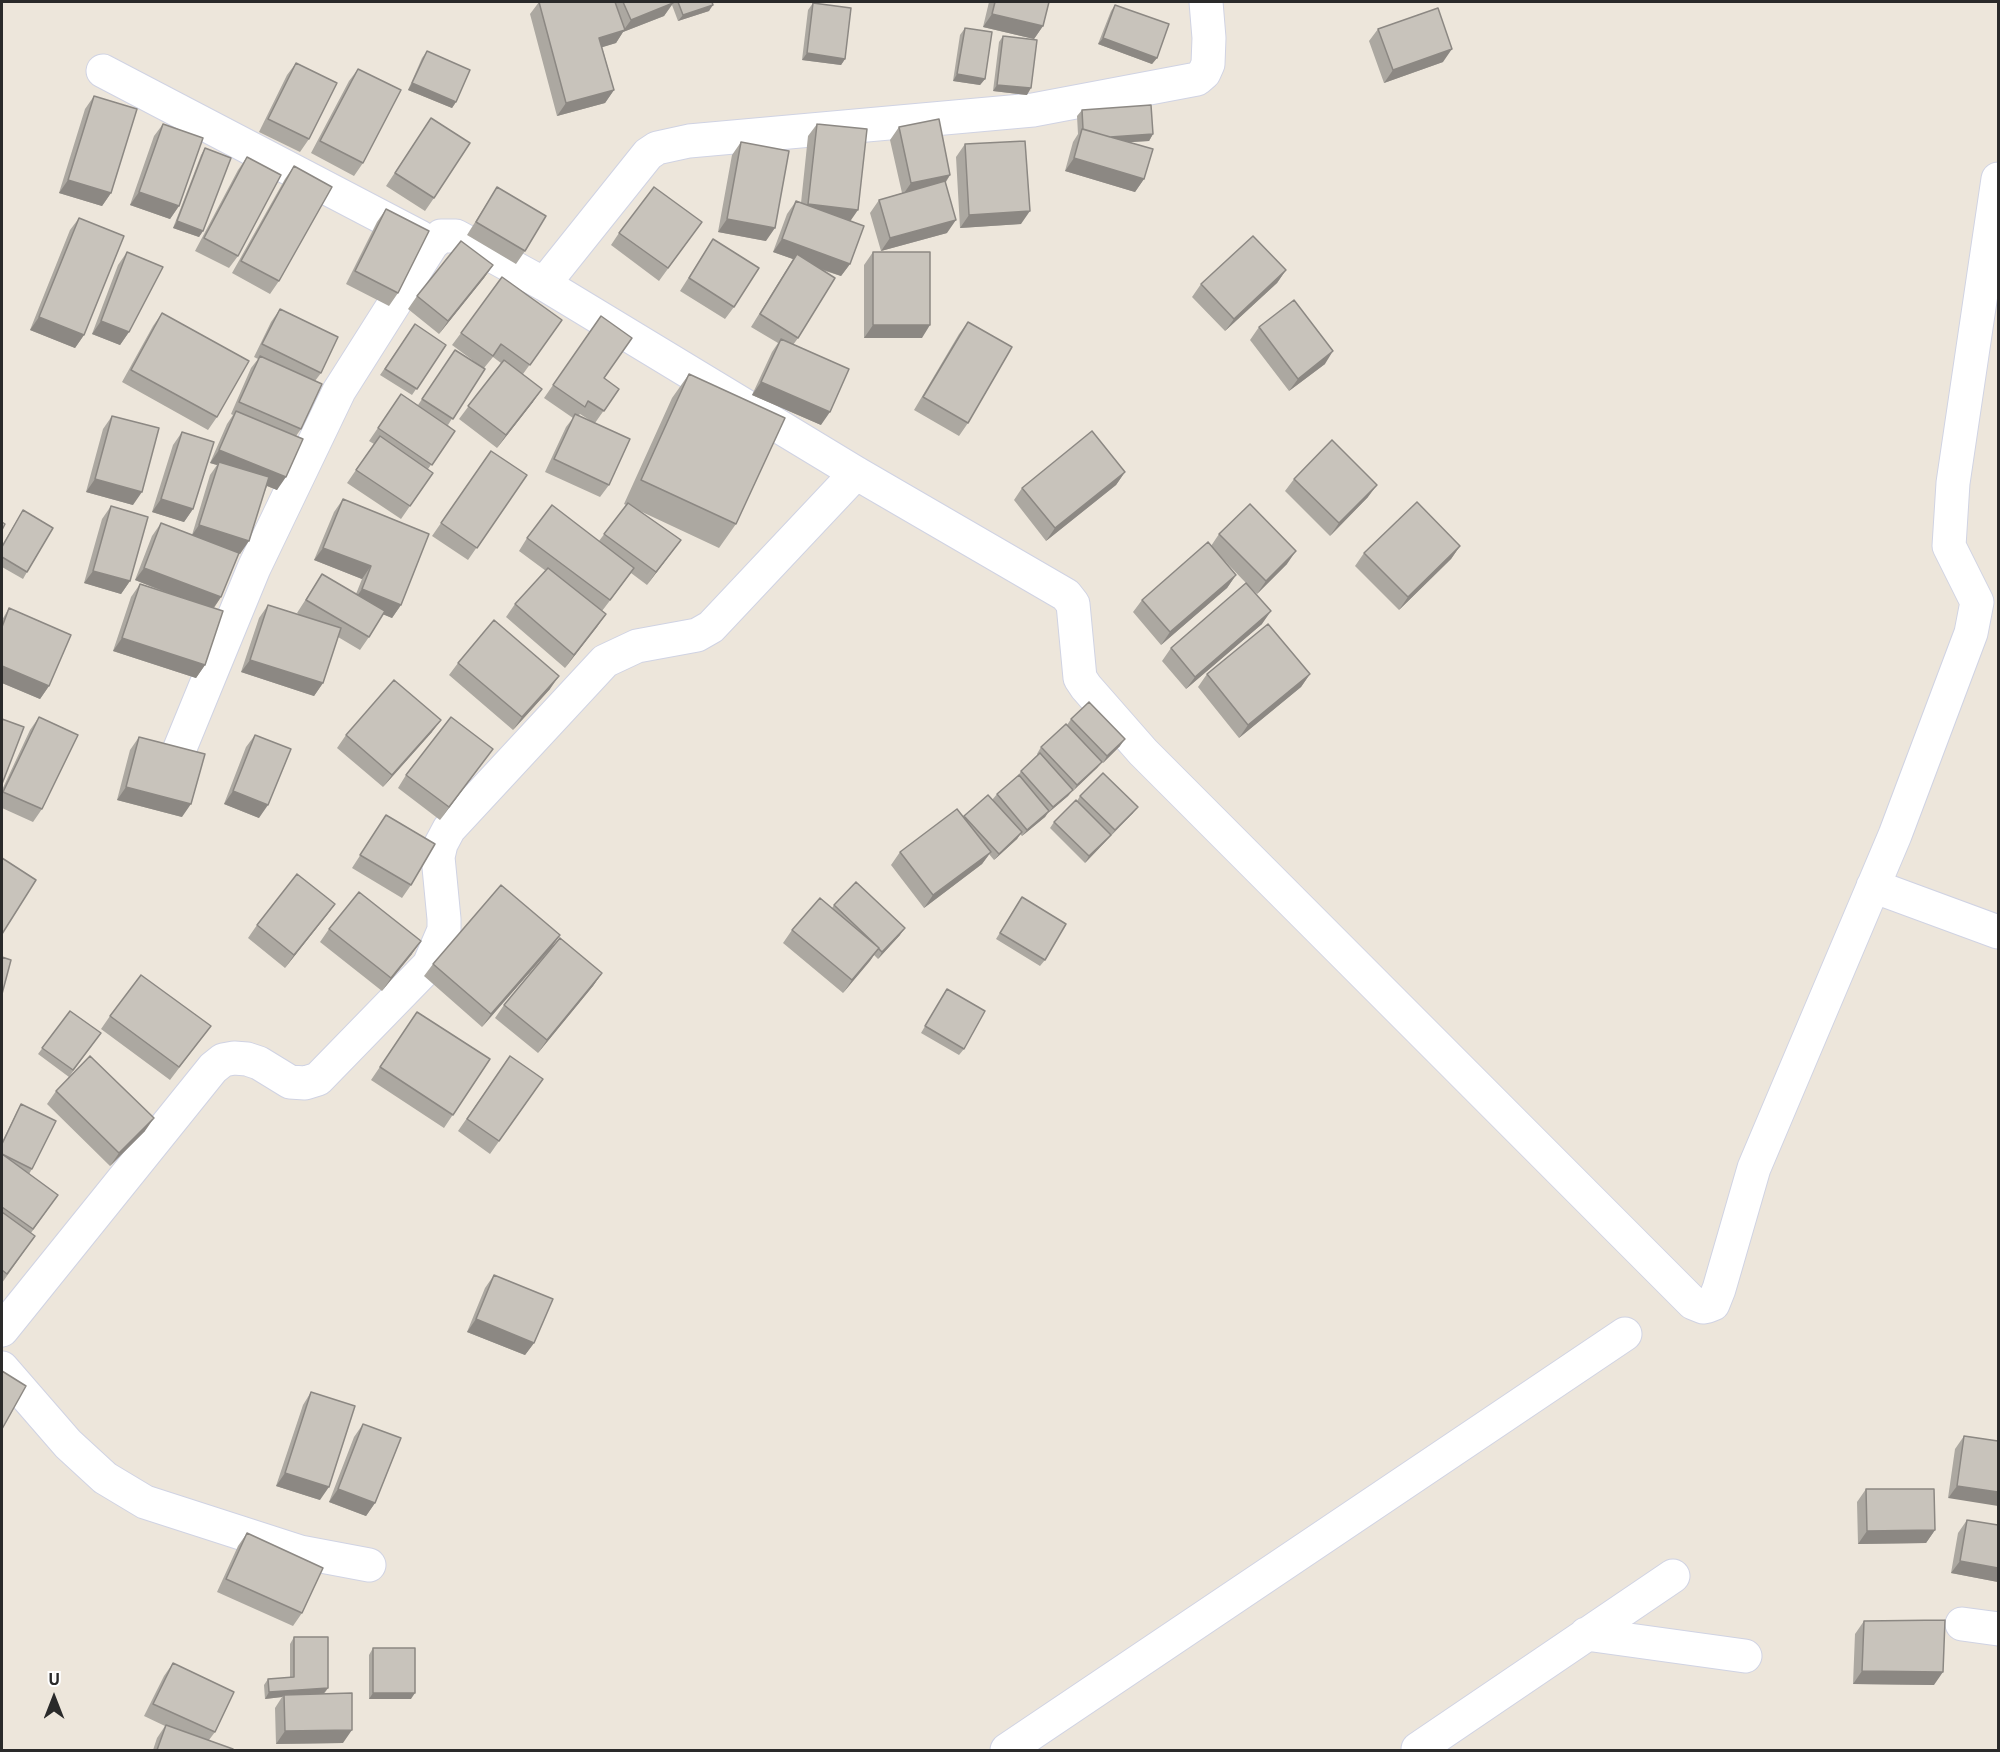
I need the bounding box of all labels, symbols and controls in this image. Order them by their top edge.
north arrow [24,1668,84,1728]
text: U [48,1670,60,1689]

